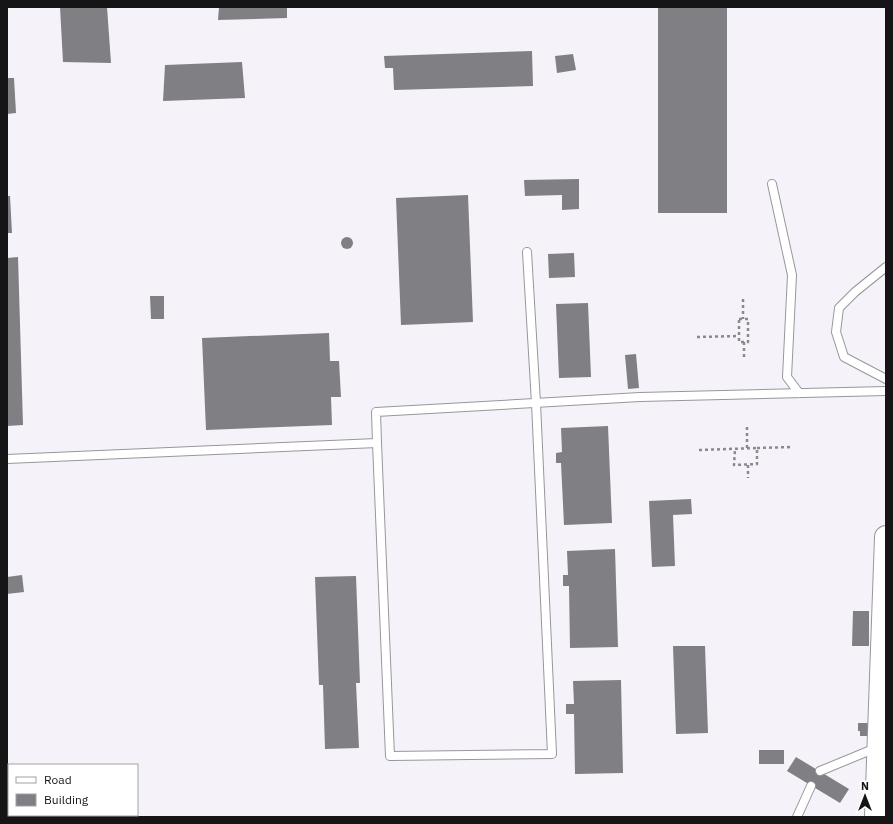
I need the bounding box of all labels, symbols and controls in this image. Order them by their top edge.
legend [8,764,138,816]
text: Road [44,772,72,787]
north arrow [845,776,885,816]
text: N [861,779,869,793]
text: Building [44,792,89,807]

